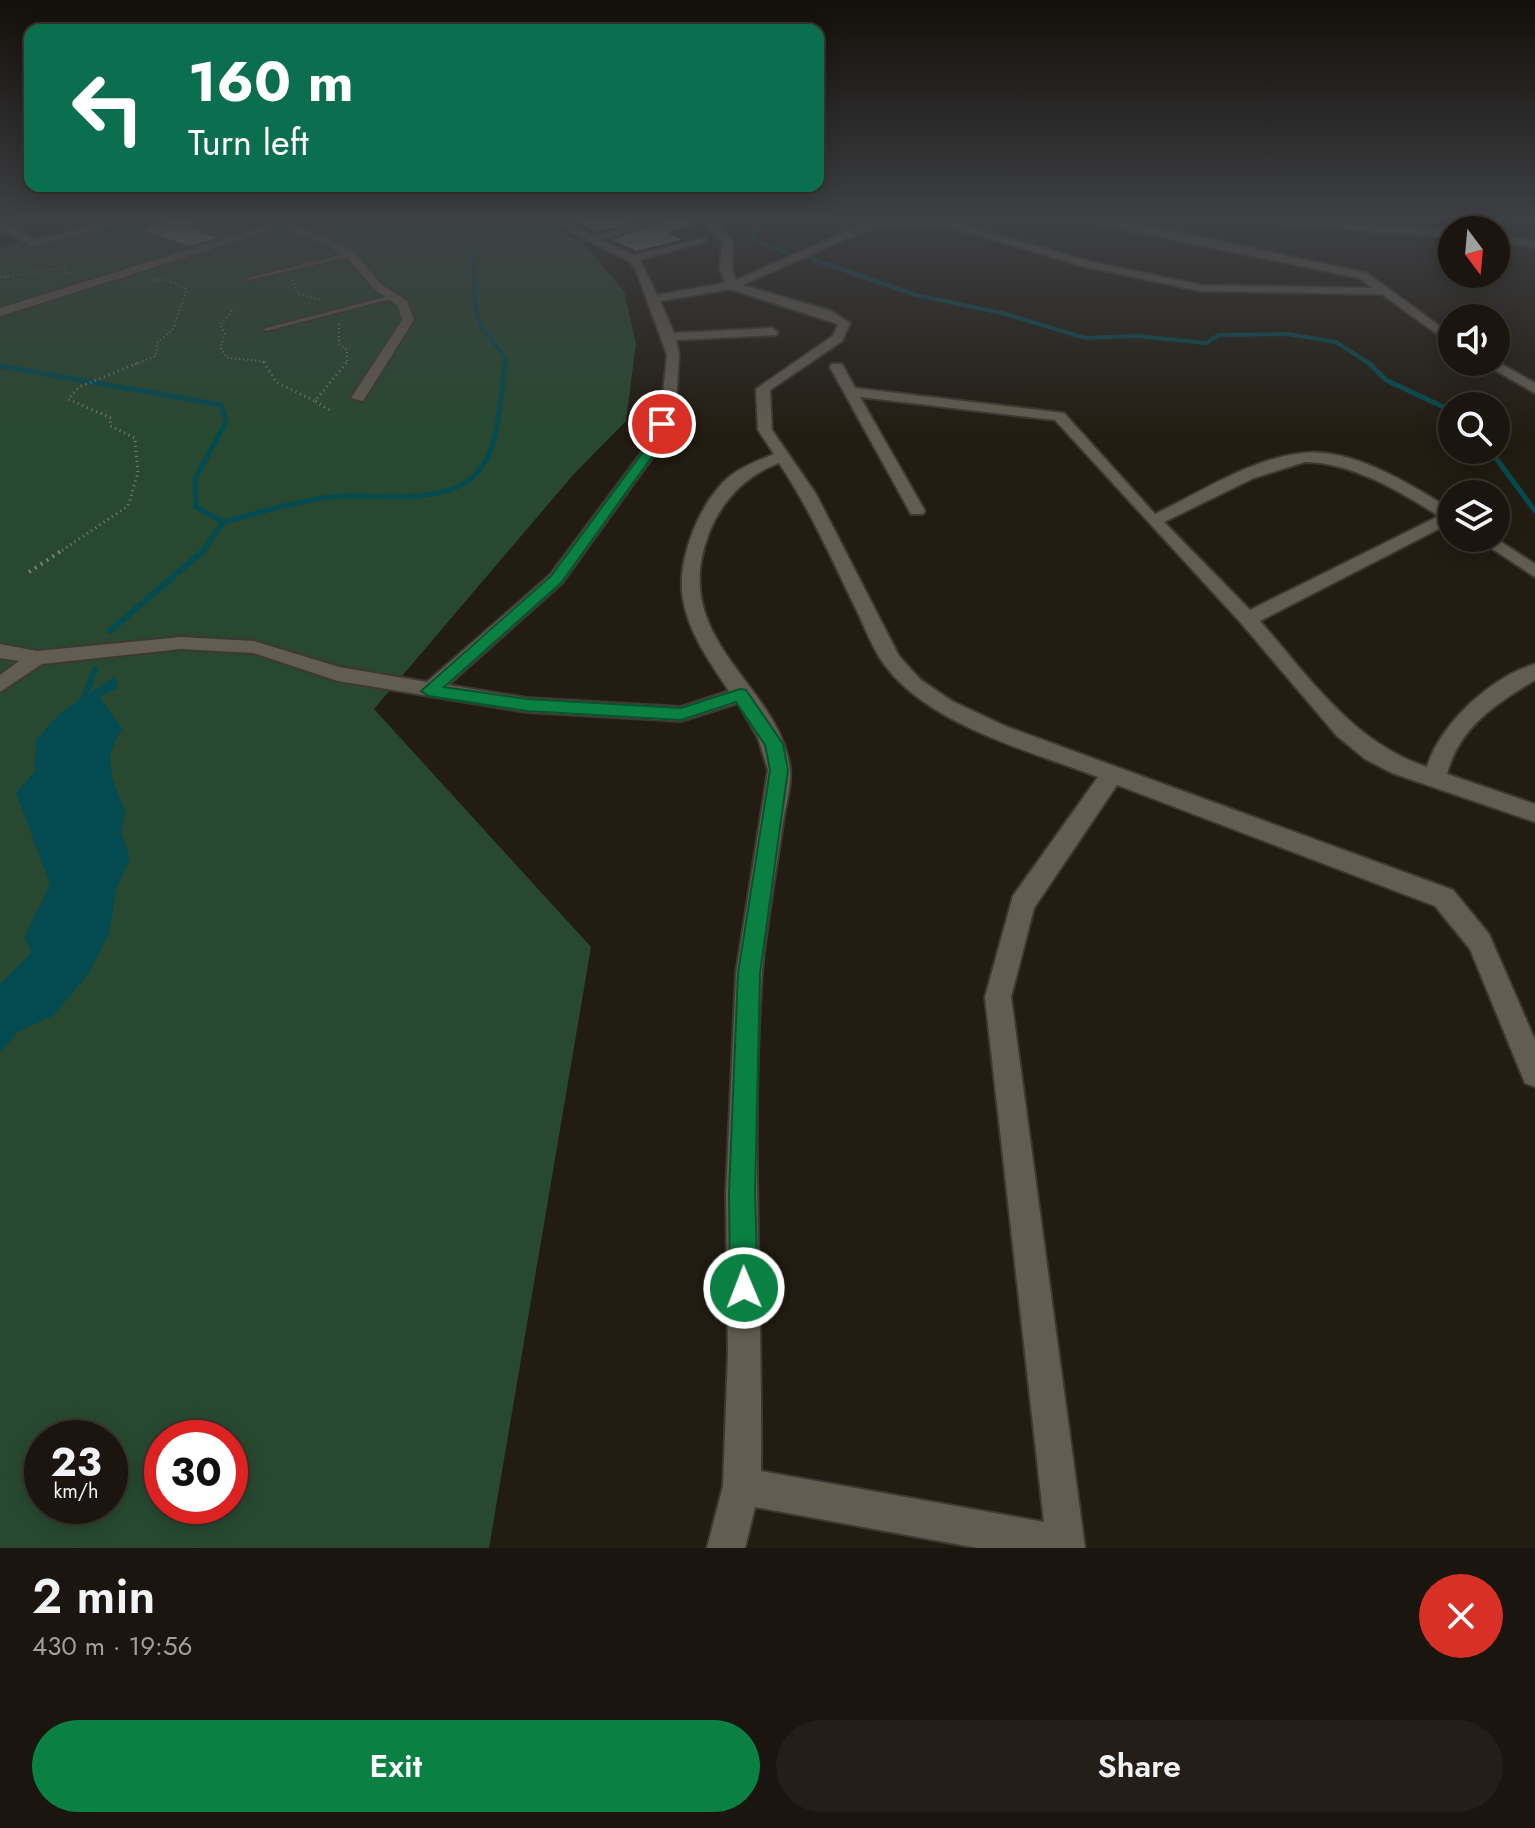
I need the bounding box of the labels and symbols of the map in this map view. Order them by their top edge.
north arrow [1438,216,1510,288]
pin [628,390,696,458]
position arrow [702,1246,786,1330]
speed limit sign: 30 [144,1420,248,1524]

